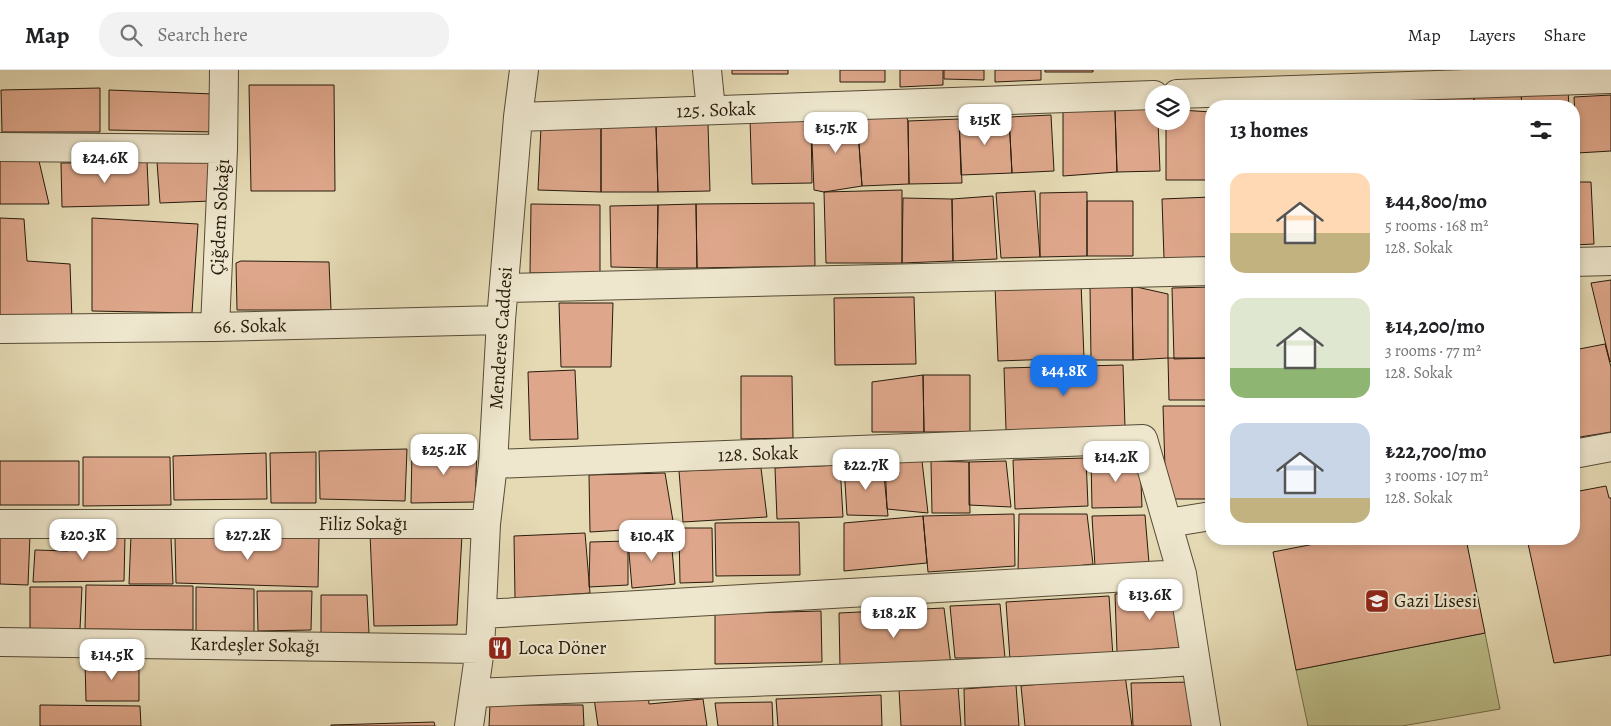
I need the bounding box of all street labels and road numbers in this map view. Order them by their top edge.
street label: 125. Sokak [676,96,757,124]
street label: Çiğdem Sokağı [204,158,236,276]
street label: Menderes Caddesi [483,266,519,410]
street label: 66. Sokak [213,312,287,340]
street label: 128. Sokak [717,440,799,468]
street label: Filiz Sokağı [318,511,408,537]
street label: Kardeşler Sokağı [190,631,320,659]

